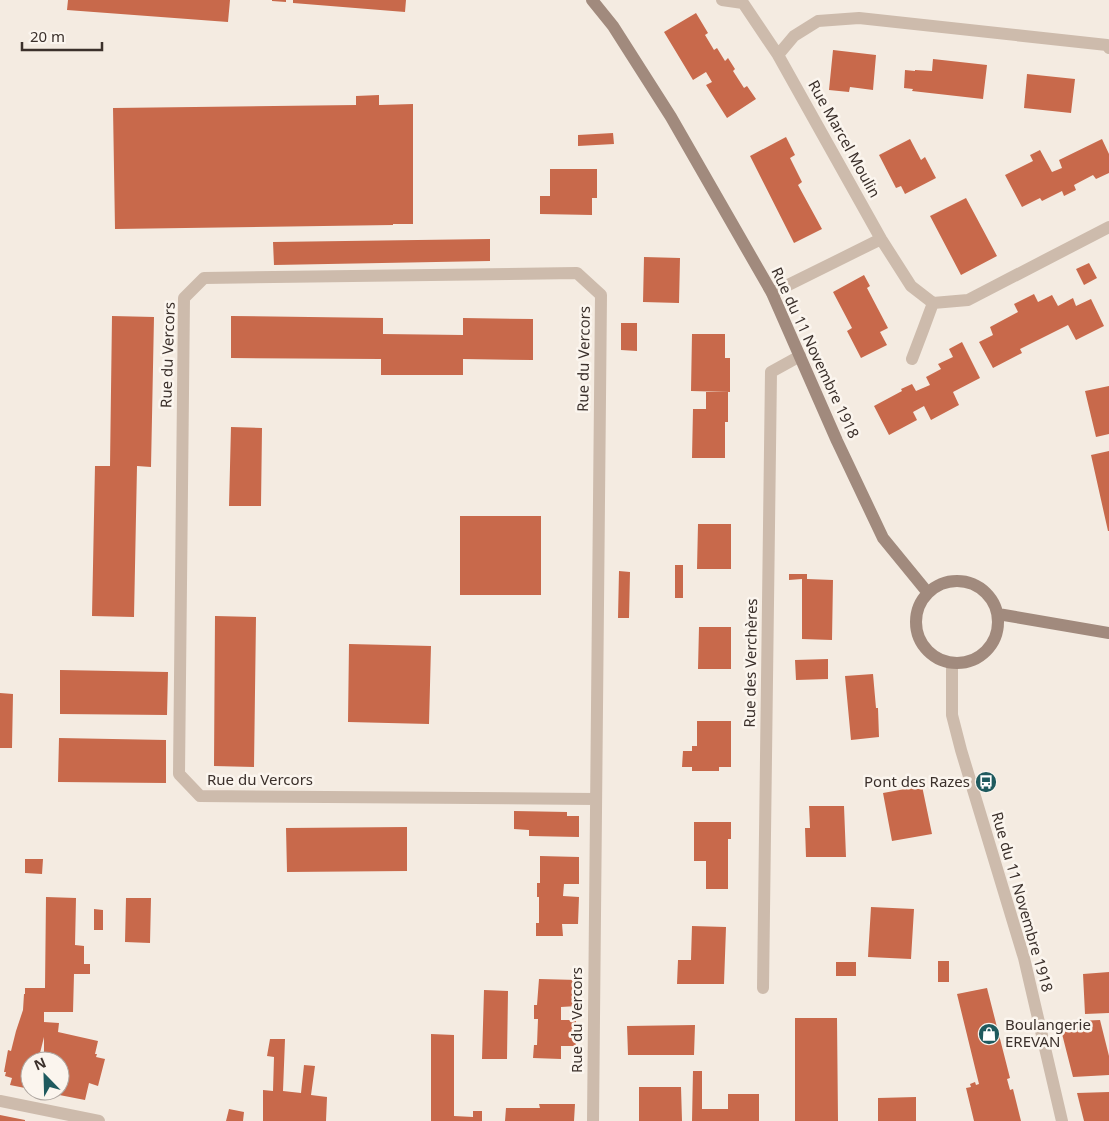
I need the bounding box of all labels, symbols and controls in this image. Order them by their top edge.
scale bar [22,20,102,52]
text: 20 m [30,26,65,46]
street label: Rue Marcel Moulin [804,76,885,201]
street label: Rue du 11 Novembre 1918 [767,264,864,441]
street label: Rue du Vercors [155,302,179,408]
street label: Rue du Vercors [572,306,594,412]
street label: Rue des Verchères [739,598,761,728]
street label: Rue du Vercors [207,769,313,789]
bus stop icon: Pont des Razes [974,770,998,794]
place label: Pont des Razes [864,771,970,791]
street label: Rue du 11 Novembre 1918 [988,809,1058,994]
street label: Rue du Vercors [566,967,586,1073]
place label: Boulangerie EREVAN [1005,1014,1091,1051]
shop icon: Boulangerie EREVAN [977,1022,1001,1046]
north arrow [20,1051,70,1101]
text: N [31,1053,49,1075]

